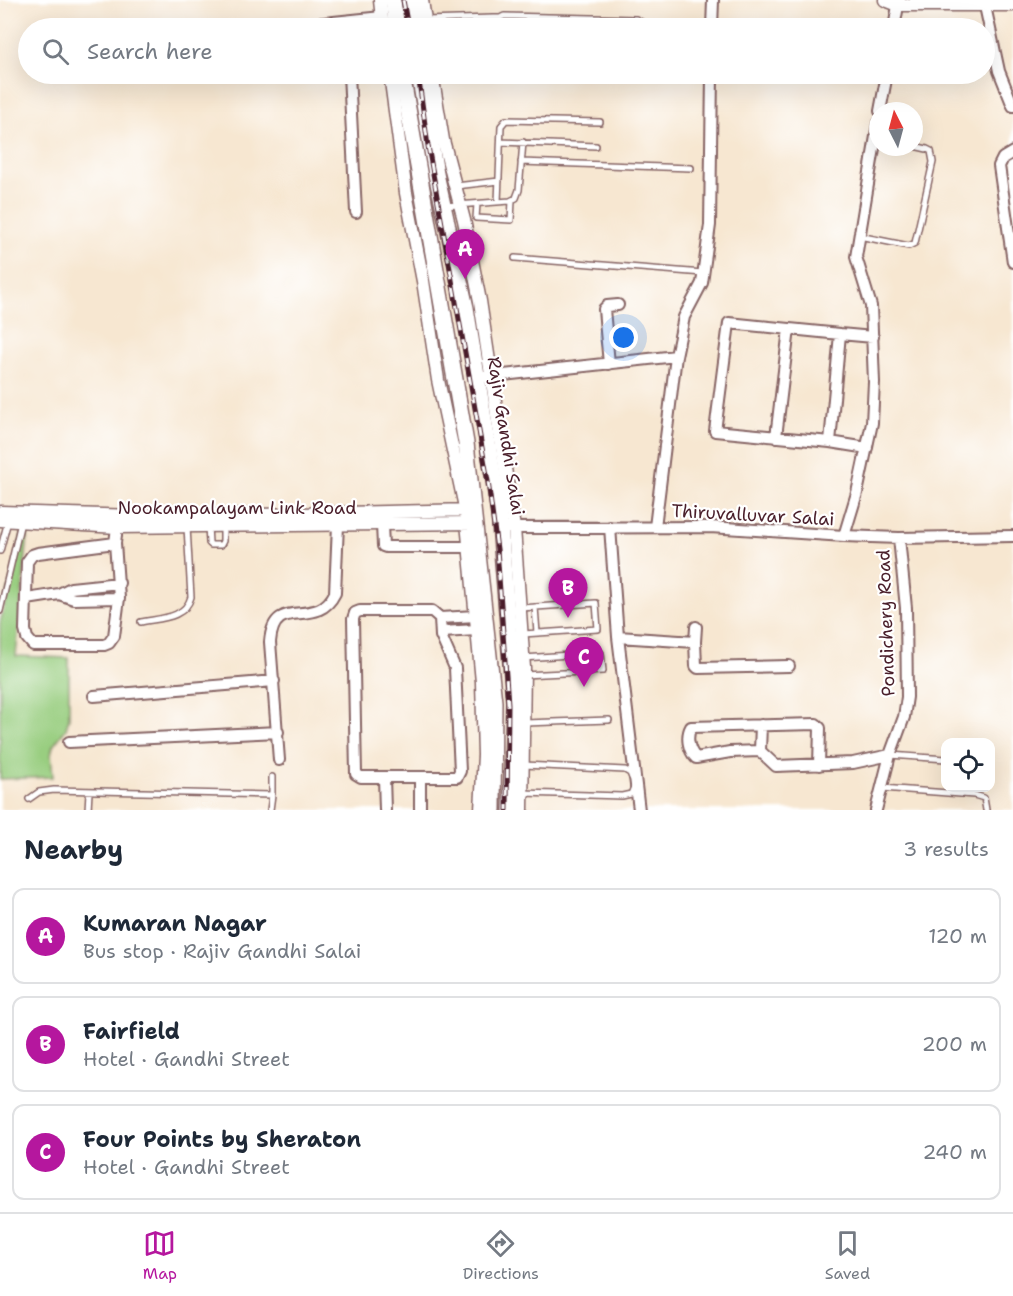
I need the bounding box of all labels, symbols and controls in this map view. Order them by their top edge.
search box [18,18,995,84]
icon: search [39,35,72,68]
text: Search here [87,37,213,66]
north arrow [869,102,923,156]
pin: A [446,230,484,279]
your location [609,323,638,352]
street label: Rajiv Gandhi Salai [482,355,530,517]
street label: Nookampalayam Link Road [117,496,357,520]
street label: Thiruvalluvar Salai [671,499,835,531]
street label: Pondichery Road [871,549,901,697]
pin: B [548,568,588,618]
pin: C [564,638,604,687]
map controls [941,738,995,792]
button: locate [941,738,995,792]
text: Nearby [24,832,123,867]
text: 3 results [903,836,989,862]
text: Kumaran Nagar [83,909,267,938]
text: A [38,923,53,949]
text: 120 m [928,923,987,949]
text: Bus stop · Rajiv Gandhi Salai [83,938,361,964]
text: Fairfield [83,1017,180,1046]
text: B [39,1031,52,1057]
text: 200 m [922,1031,987,1057]
text: Hotel · Gandhi Street [83,1046,290,1072]
text: Four Points by Sheraton [83,1125,361,1154]
text: C [39,1139,52,1165]
text: 240 m [922,1139,987,1165]
text: Hotel · Gandhi Street [83,1154,290,1180]
tab: Map [143,1227,177,1284]
tab: Directions [463,1227,539,1284]
tab: Saved [825,1227,870,1284]

